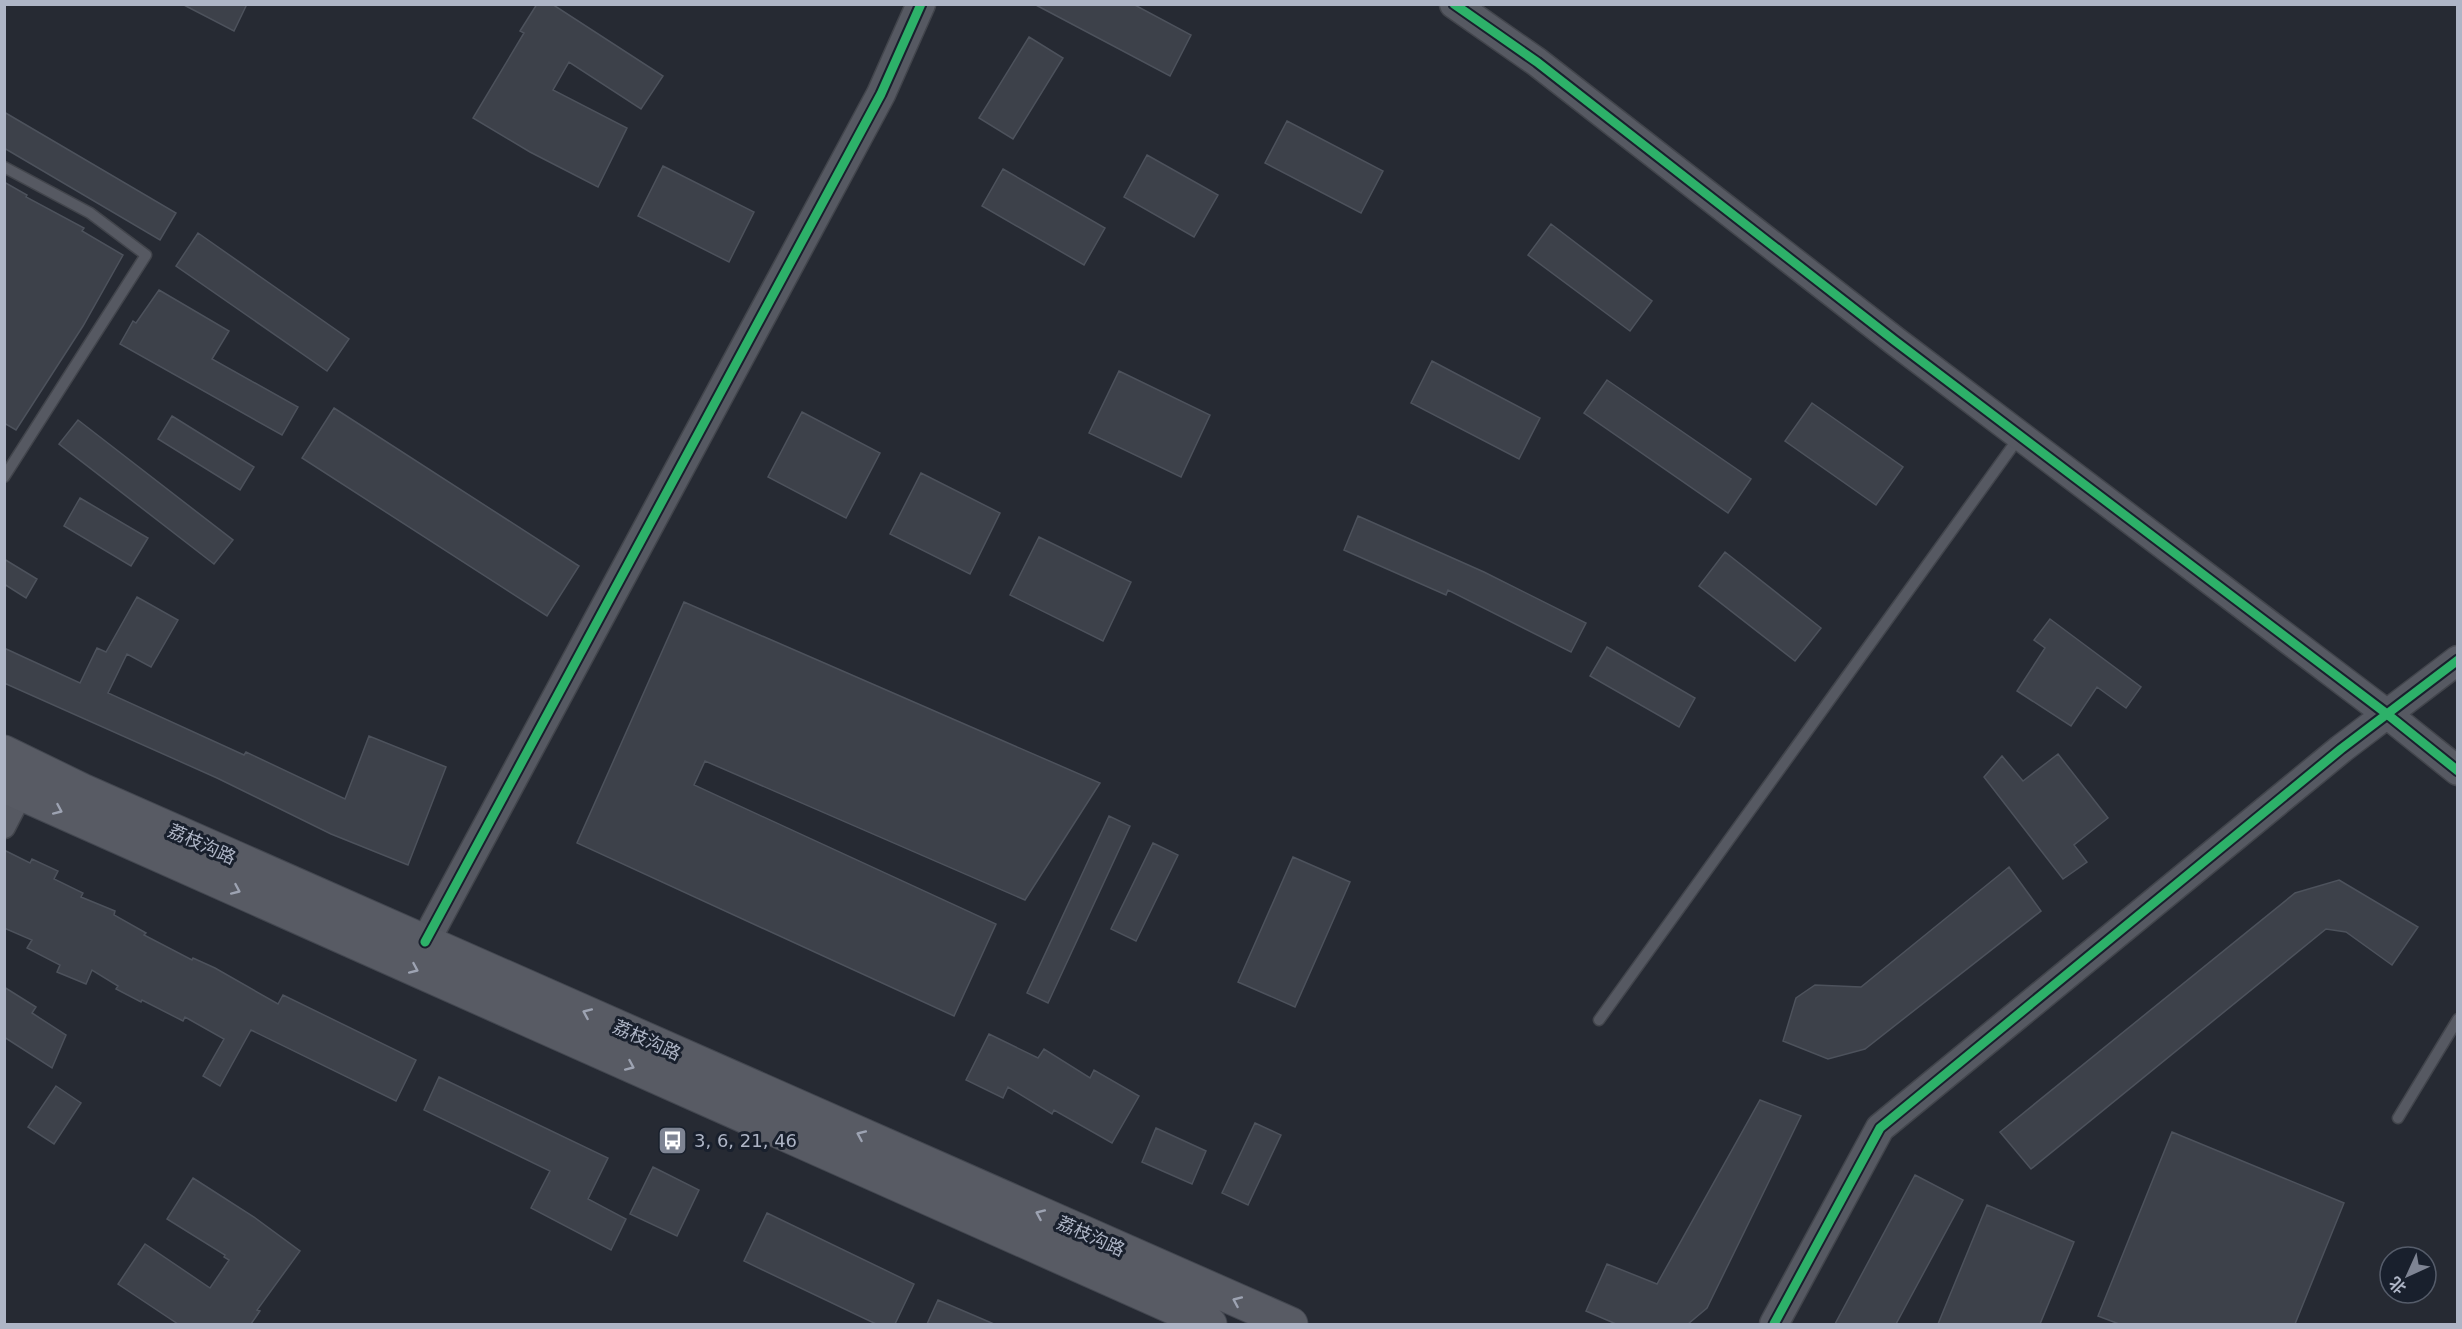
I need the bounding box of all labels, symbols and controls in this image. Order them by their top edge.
one-way arrow [51,803,62,815]
street label: 荔枝沟路 [165,820,239,868]
one-way arrow [229,882,240,894]
one-way arrow [407,962,418,974]
one-way arrow [582,1009,593,1021]
street label: 荔枝沟路 [610,1016,684,1064]
one-way arrow [624,1058,635,1070]
bus stop icon: 3, 6, 21, 46 [657,1124,689,1156]
place label: 3, 6, 21, 46 [694,1130,797,1151]
one-way arrow [857,1130,868,1142]
one-way arrow [1035,1209,1046,1221]
street label: 荔枝沟路 [1054,1212,1128,1260]
north arrow [2378,1245,2438,1305]
text: 北 [2385,1273,2410,1298]
one-way arrow [1233,1296,1244,1308]

